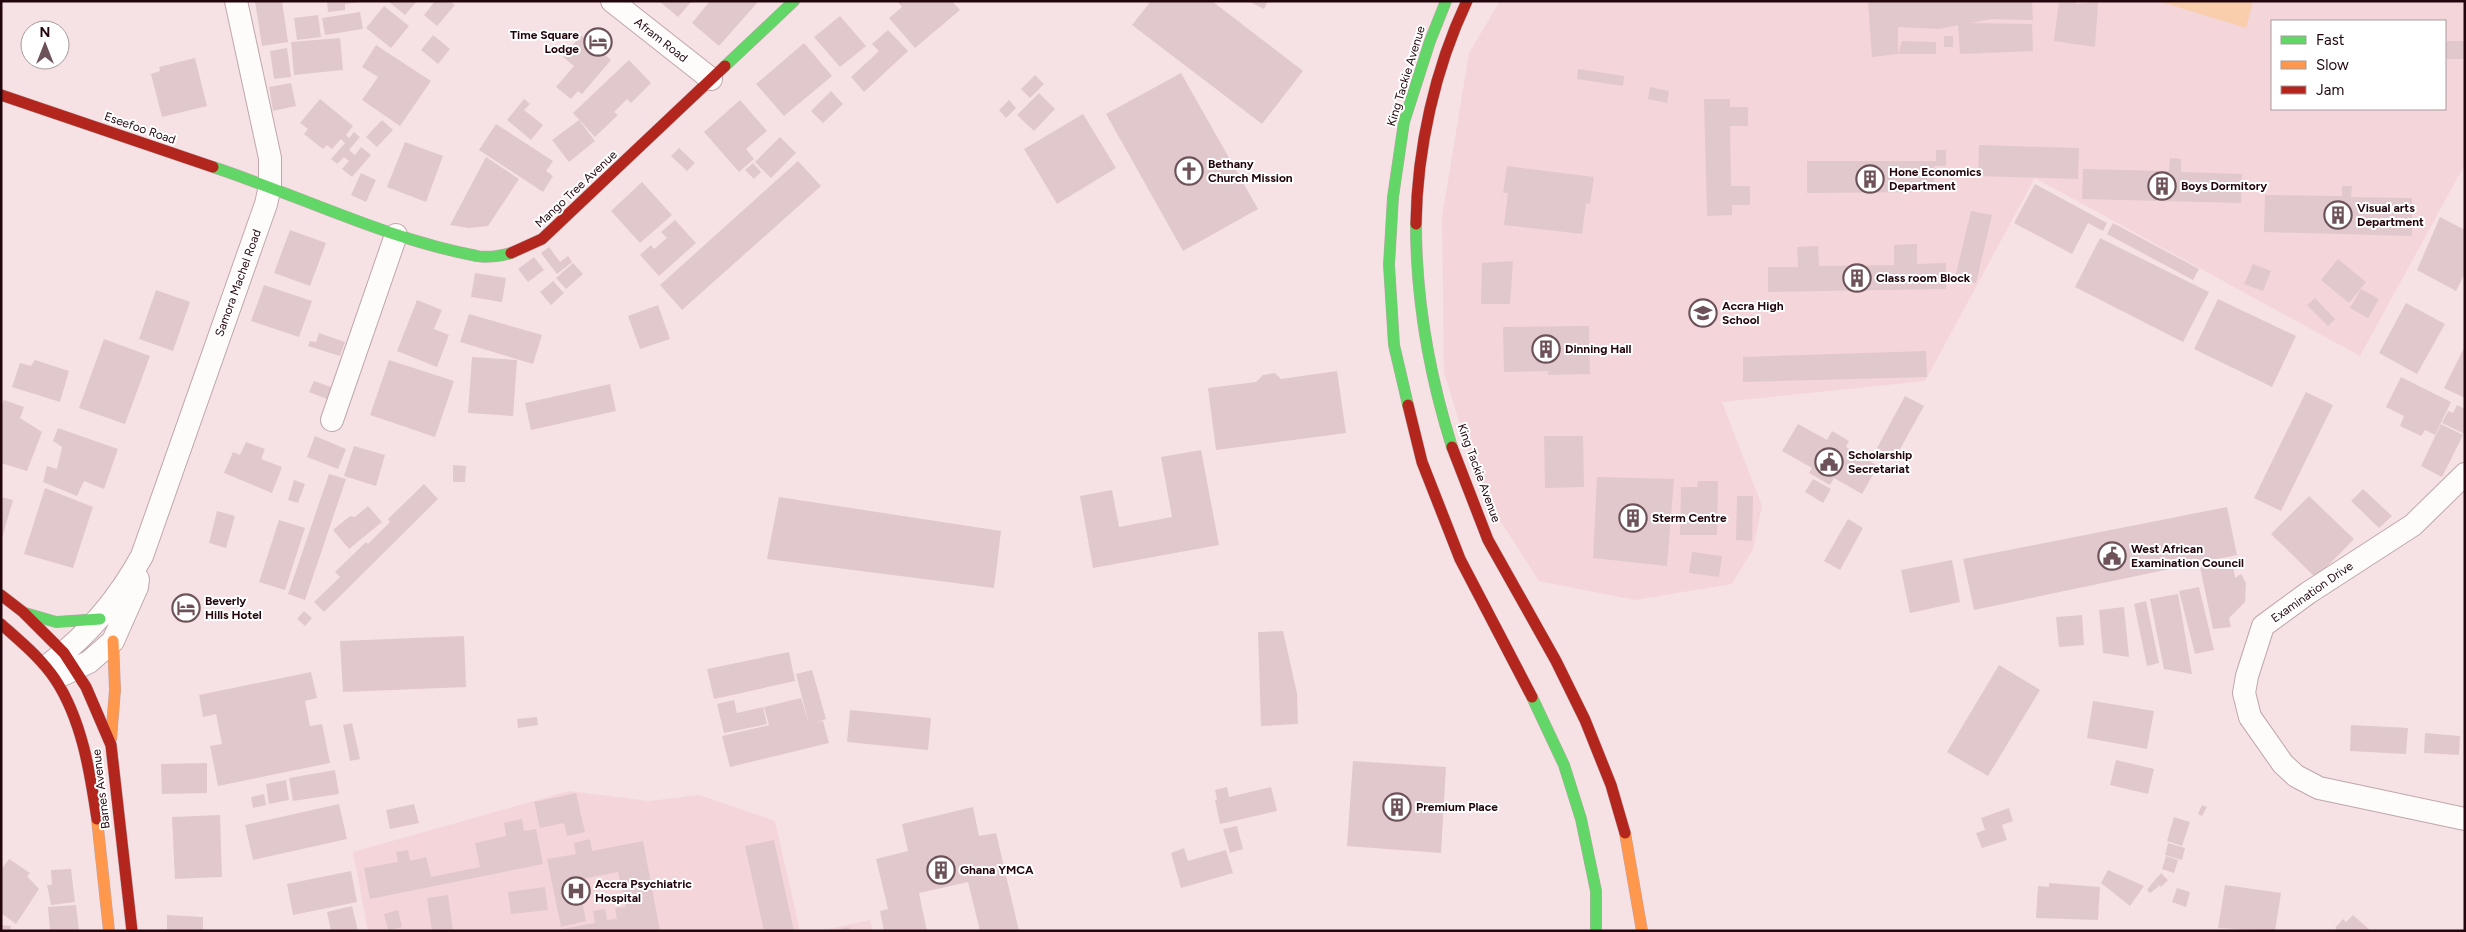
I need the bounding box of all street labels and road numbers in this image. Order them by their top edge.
street label: Afram Road [632,15,690,65]
street label: King Tackie Avenue [1384,24,1428,128]
street label: Eseefoo Road [102,109,178,147]
street label: Mango Tree Avenue [532,147,620,231]
street label: Samora Machel Road [212,227,264,339]
street label: King Tackie Avenue [1455,422,1504,525]
street label: Examination Drive [2269,558,2356,625]
street label: Barnes Avenue [89,748,113,830]

